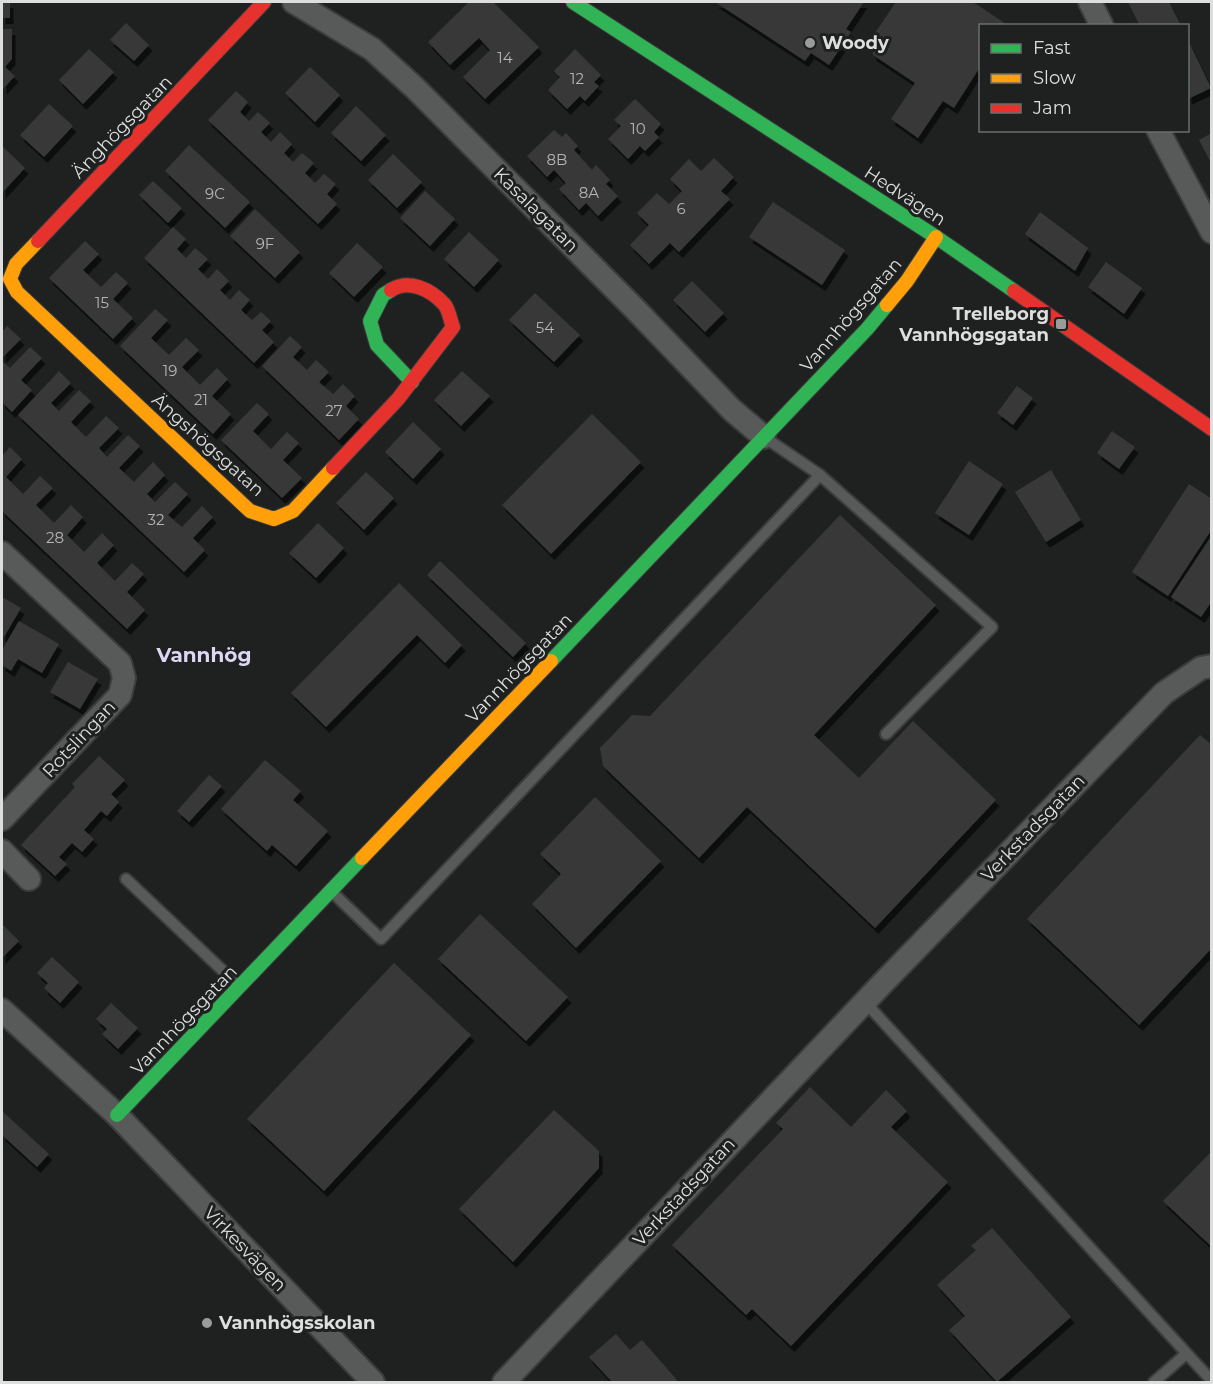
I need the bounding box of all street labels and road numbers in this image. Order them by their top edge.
street label: Änghögsgatan [67,71,177,183]
street label: Hedvägen [860,161,950,231]
street label: Kasalagatan [489,163,583,257]
street label: Vannhögsgatan [796,254,906,376]
street label: Ängshögsgatan [147,389,269,501]
street label: Vannhögsgatan [461,609,577,727]
street label: Rotslingan [38,696,120,782]
street label: Verkstadsgatan [976,770,1090,886]
street label: Vannhögsgatan [126,961,242,1079]
street label: Verkstadsgatan [628,1133,740,1251]
street label: Virkesvägen [199,1202,291,1296]

